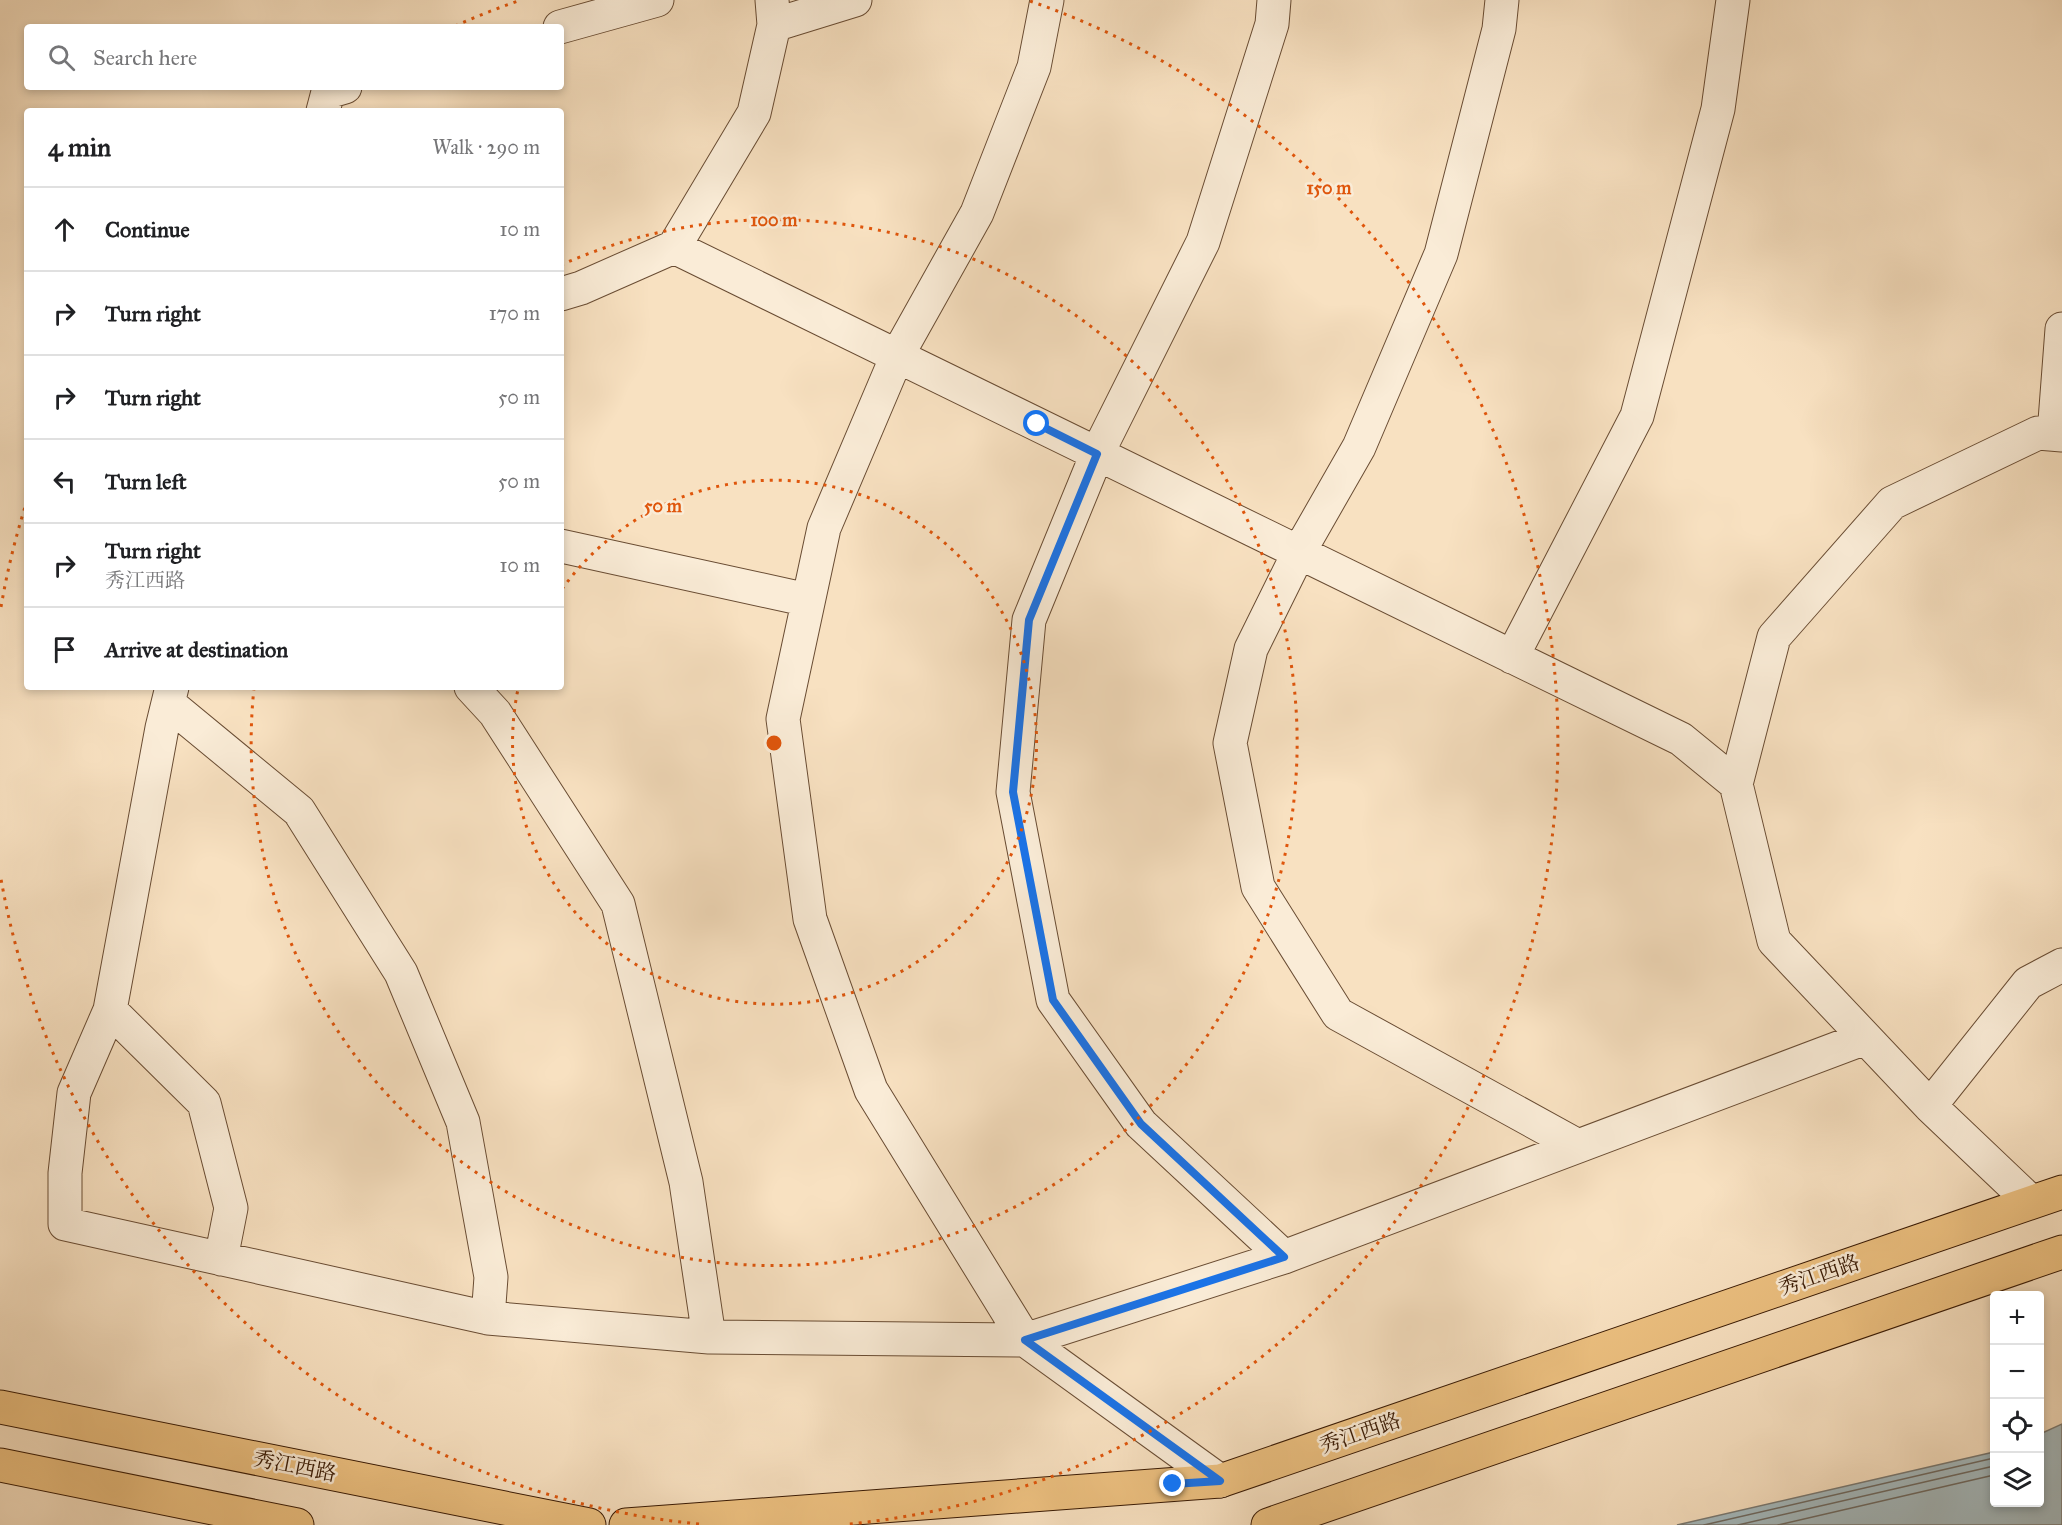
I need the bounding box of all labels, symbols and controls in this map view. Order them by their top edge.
search box [24,24,564,90]
icon: search [45,41,78,74]
text: Search here [93,44,197,71]
text: 4 min [48,131,111,163]
text: Walk · 290 m [432,135,540,159]
text: 150 m [1307,177,1352,199]
text: 100 m [751,209,798,231]
icon: ahead [48,213,81,246]
text: Continue [105,216,190,243]
text: 10 m [499,217,540,241]
icon: right [48,297,81,330]
text: Turn right [105,300,201,327]
text: 170 m [489,301,540,325]
icon: right [48,381,81,414]
text: Turn right [105,384,201,411]
text: 50 m [498,385,540,409]
route start [1023,410,1049,436]
icon: left [48,465,81,498]
text: Turn left [105,468,187,495]
text: 50 m [498,469,540,493]
text: 50 m [644,495,683,517]
text: Turn right [105,537,201,564]
icon: right [48,549,81,582]
text: 10 m [499,553,540,577]
text: 秀江西路 [105,568,185,592]
icon: arrive [48,633,81,666]
text: Arrive at destination [105,636,288,663]
centre of rings [764,733,784,753]
street label: 秀江西路 [1775,1249,1863,1301]
map controls [1990,1291,2044,1507]
button: + [1990,1291,2044,1345]
button: − [1990,1345,2044,1399]
button: locate [1990,1399,2044,1453]
street label: 秀江西路 [1316,1407,1404,1459]
street label: 秀江西路 [251,1445,339,1487]
button: layers [1990,1453,2044,1507]
route end [1159,1470,1185,1496]

